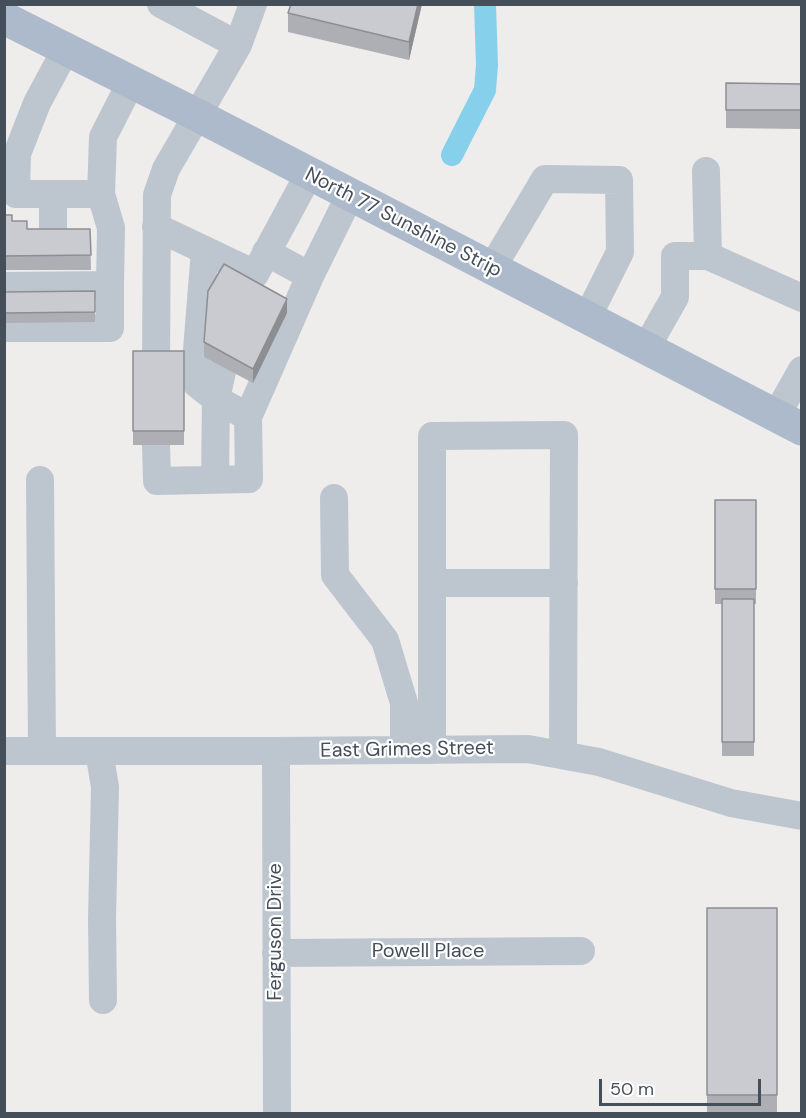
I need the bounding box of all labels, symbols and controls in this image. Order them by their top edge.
street label: North 77 Sunshine Strip [301,163,505,283]
street label: East Grimes Street [320,736,494,764]
street label: Ferguson Drive [264,863,288,1001]
street label: Powell Place [372,940,484,964]
scale bar [602,1067,764,1105]
text: 50 m [610,1077,654,1101]

